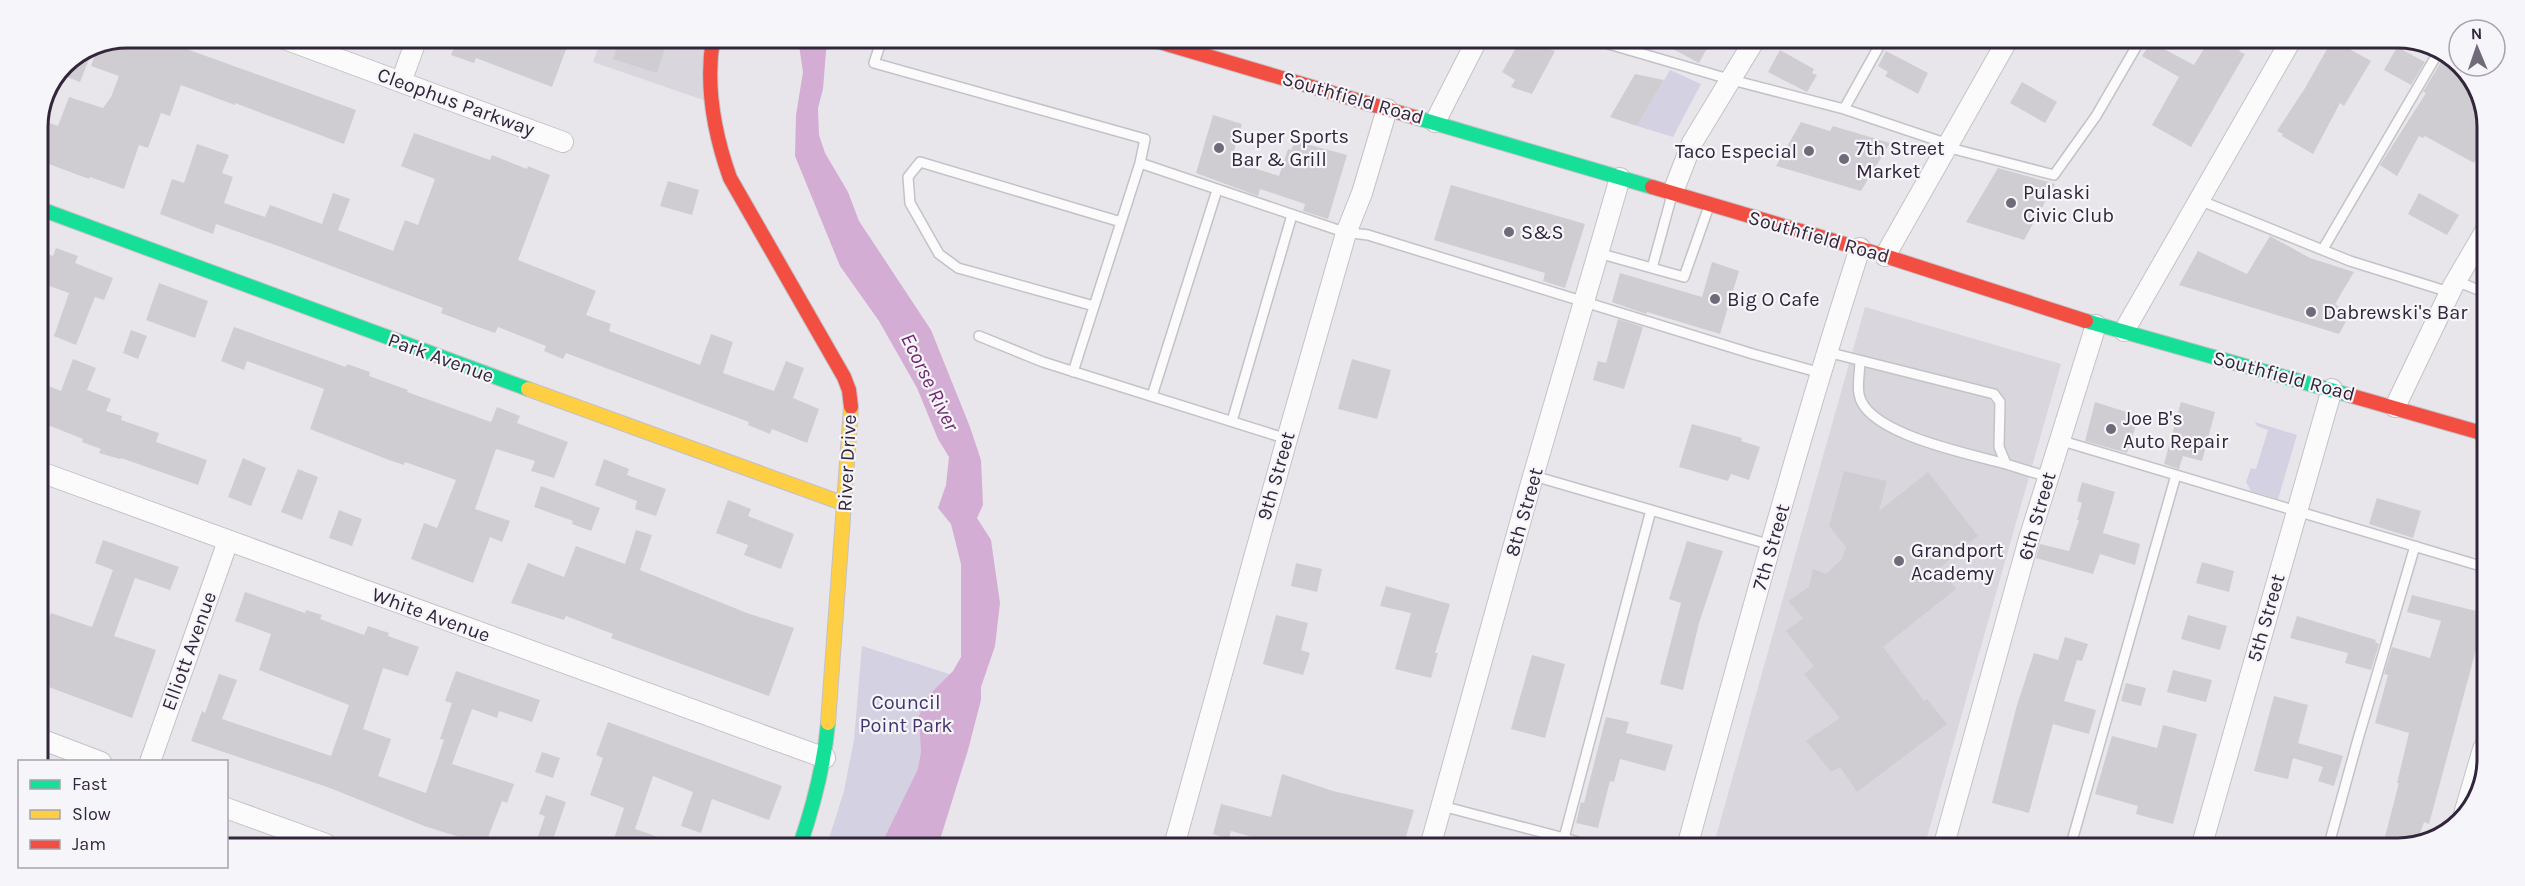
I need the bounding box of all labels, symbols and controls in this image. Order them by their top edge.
north arrow [2447,18,2507,78]
text: N [2470,24,2483,43]
street label: Cleophus Parkway [374,63,538,141]
street label: Southfield Road [1280,67,1426,129]
place label: Super Sports Bar & Grill [1231,125,1349,171]
place label: 7th Street Market [1856,137,1945,183]
place label: Taco Especial [1675,140,1797,163]
marker: Super Sports Bar & Grill [1212,141,1226,155]
marker: Taco Especial [1802,144,1816,158]
marker: 7th Street Market [1837,152,1851,166]
place label: Pulaski Civic Club [2023,181,2114,227]
marker: Pulaski Civic Club [2004,196,2018,210]
street label: Southfield Road [1746,206,1892,268]
place label: S&S [1521,221,1563,244]
marker: S&S [1502,225,1516,239]
place label: Big O Cafe [1727,288,1819,311]
marker: Big O Cafe [1708,292,1722,306]
place label: Dabrewski's Bar [2323,301,2468,324]
marker: Dabrewski's Bar [2304,305,2318,319]
street label: Park Avenue [385,328,497,388]
water label: Ecorse River [896,329,964,435]
street label: Southfield Road [2210,346,2358,406]
place label: Joe B's Auto Repair [2123,407,2229,453]
street label: River Drive [833,414,861,512]
marker: Joe B's Auto Repair [2104,422,2118,436]
street label: 9th Street [1252,429,1300,523]
street label: 8th Street [1500,464,1548,559]
street label: 6th Street [2013,469,2061,563]
street label: 7th Street [1748,501,1794,593]
place label: Grandport Academy [1911,539,2004,585]
marker: Grandport Academy [1892,554,1906,568]
street label: 5th Street [2242,571,2290,665]
street label: White Avenue [369,583,493,647]
street label: Elliott Avenue [157,588,221,714]
park label: Council Point Park [860,691,952,737]
legend [18,760,228,868]
text: Fast [72,773,107,795]
text: Slow [72,803,111,825]
text: Jam [72,833,106,855]

